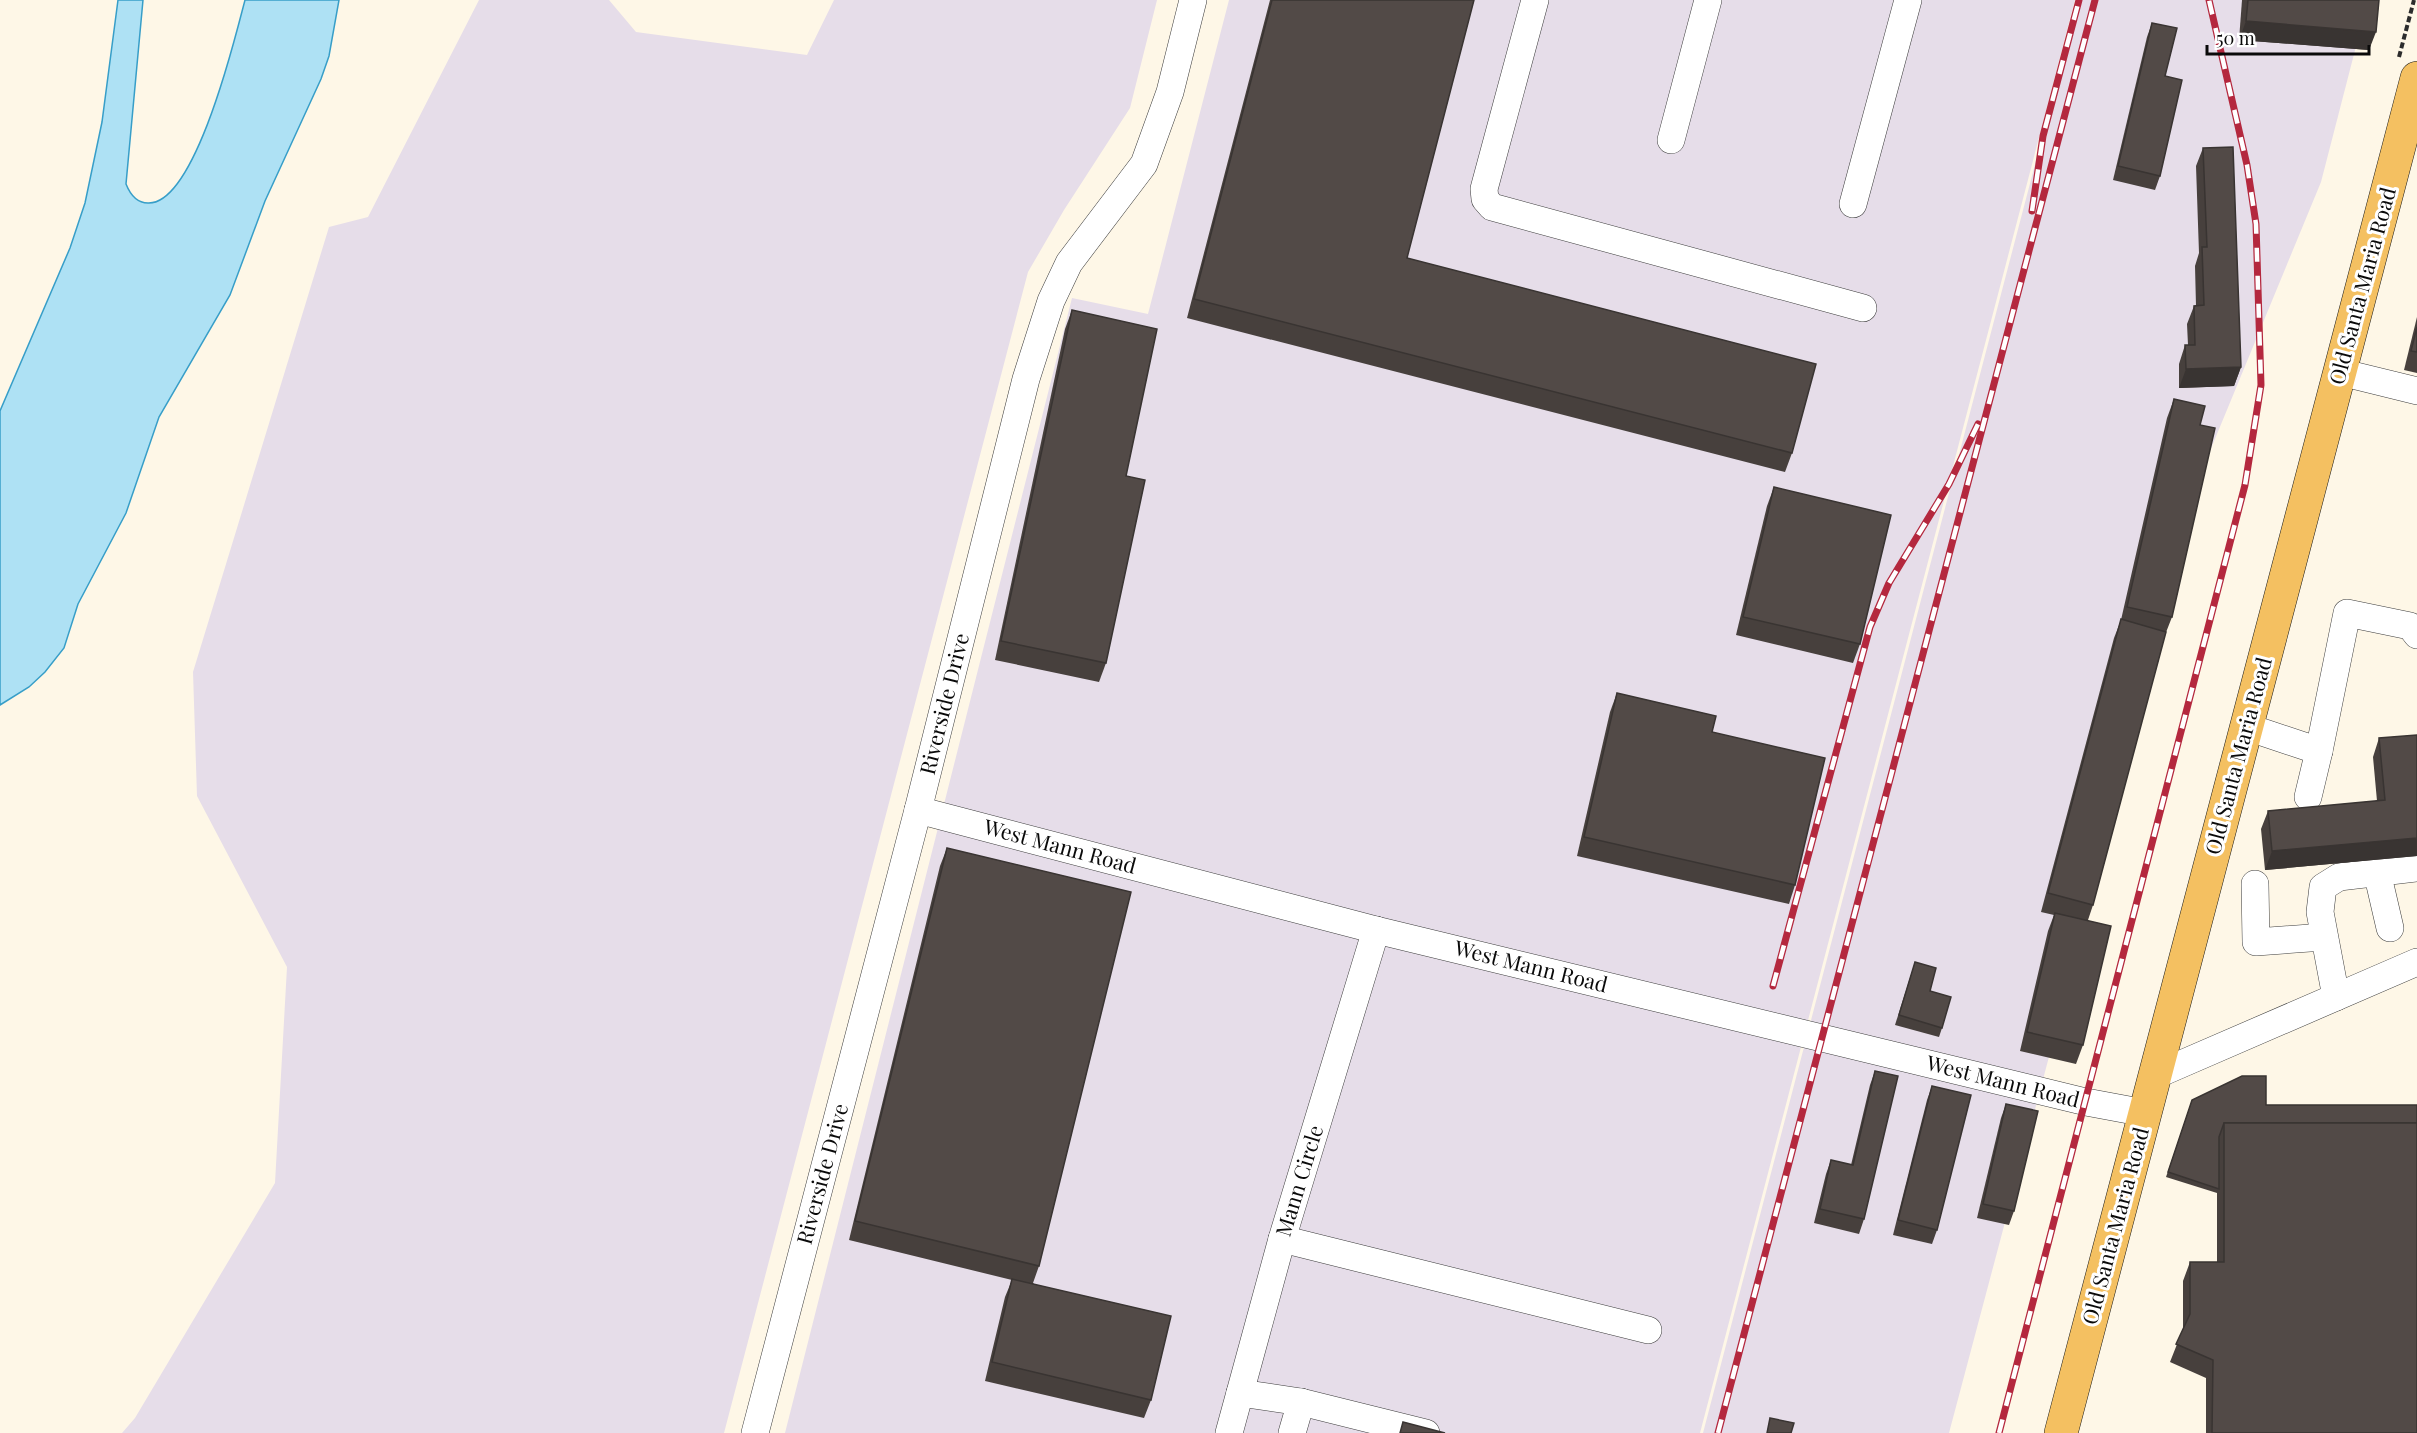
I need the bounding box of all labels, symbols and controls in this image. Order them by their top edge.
scale bar [2207,18,2369,56]
text: 50 m [2216,26,2255,50]
street label: Old Santa Maria Road [2321,184,2401,387]
street label: Riverside Drive [912,630,974,777]
street label: Old Santa Maria Road [2197,654,2277,857]
street label: West Mann Road [980,811,1140,879]
street label: West Mann Road [1451,932,1611,998]
street label: West Mann Road [1923,1047,2083,1113]
street label: Riverside Drive [789,1100,853,1247]
street label: Mann Circle [1268,1121,1328,1240]
street label: Old Santa Maria Road [2074,1124,2154,1327]

